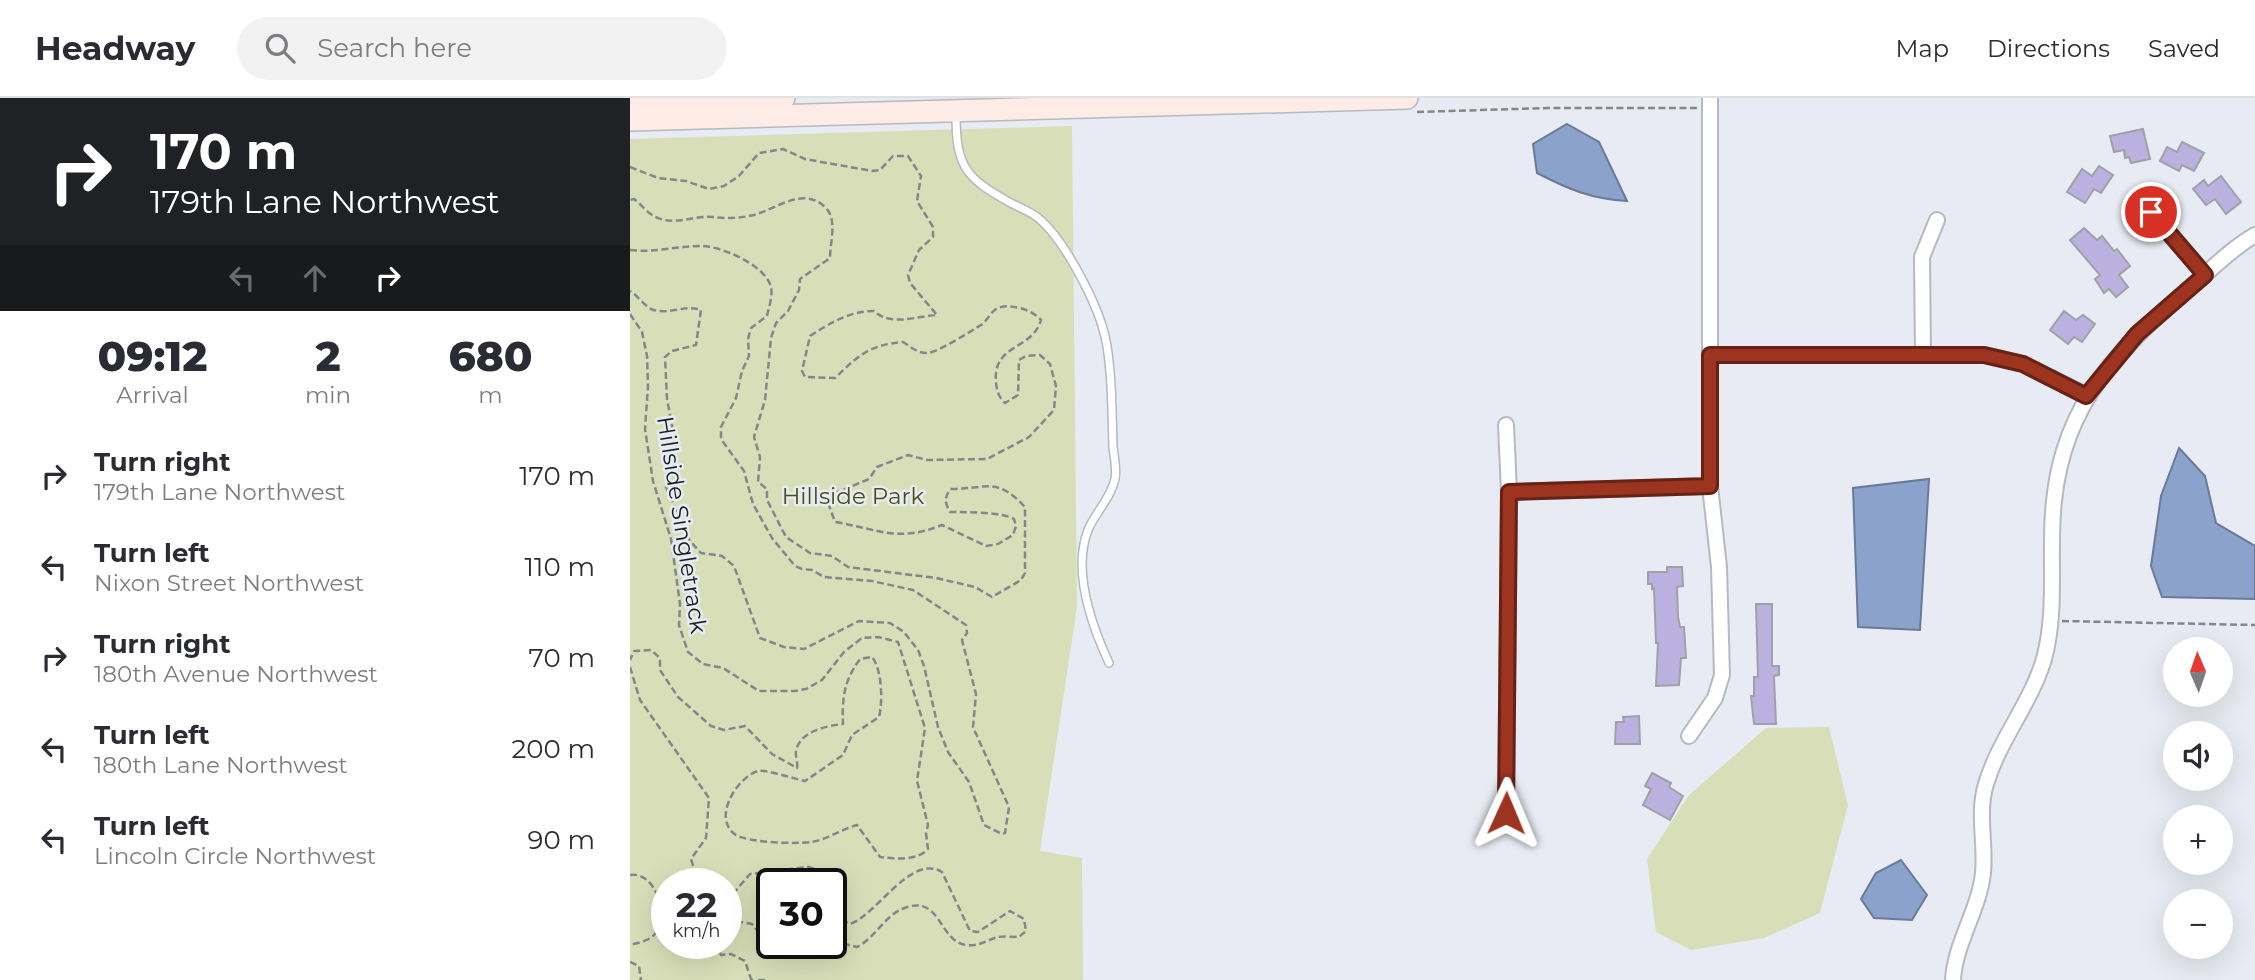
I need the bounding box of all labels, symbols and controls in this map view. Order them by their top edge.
search box [237,17,727,80]
text: Headway [35,28,195,68]
icon: search [261,29,299,67]
text: Search here [317,32,472,64]
text: Map [1896,34,1949,63]
text: Directions [1987,34,2110,63]
text: Saved [2148,34,2220,63]
text: 170 m [150,122,297,181]
icon: right [35,126,126,217]
text: 179th Lane Northwest [150,182,500,221]
pin [2121,182,2181,242]
icon: arrive [2132,193,2170,231]
icon: left [223,259,261,297]
icon: ahead [296,259,334,297]
icon: right [369,259,407,297]
text: 09:12 [97,330,208,382]
text: 2 [315,330,341,382]
text: 680 [448,330,533,382]
text: Arrival [116,381,189,409]
text: min [305,381,351,409]
text: m [478,381,503,409]
street label: Hillside Singletrack [651,414,713,636]
text: Turn right [94,446,230,478]
icon: right [35,457,73,495]
text: 170 m [519,460,595,492]
text: 179th Lane Northwest [94,478,345,506]
park label: Hillside Park [782,482,925,510]
text: Turn left [94,537,210,569]
icon: left [35,548,73,586]
text: 110 m [525,551,595,583]
text: Nixon Street Northwest [94,569,364,597]
text: Turn right [94,628,230,660]
north arrow [2163,637,2233,707]
map controls [2163,637,2233,959]
icon: right [35,639,73,677]
text: 70 m [529,642,595,674]
text: 180th Avenue Northwest [94,660,378,688]
text: Turn left [94,719,210,751]
button: sound [2163,721,2233,791]
icon: left [35,730,73,768]
text: 200 m [511,733,595,765]
text: 180th Lane Northwest [94,751,348,779]
position arrow [1469,776,1543,850]
button: + [2163,805,2233,875]
text: Turn left [94,810,210,842]
icon: left [35,821,73,859]
text: 90 m [528,824,595,856]
text: Lincoln Circle Northwest [94,842,376,870]
speed limit sign: 30 [756,868,847,959]
text: 22 [676,883,717,926]
button: − [2163,889,2233,959]
text: km/h [672,920,721,942]

